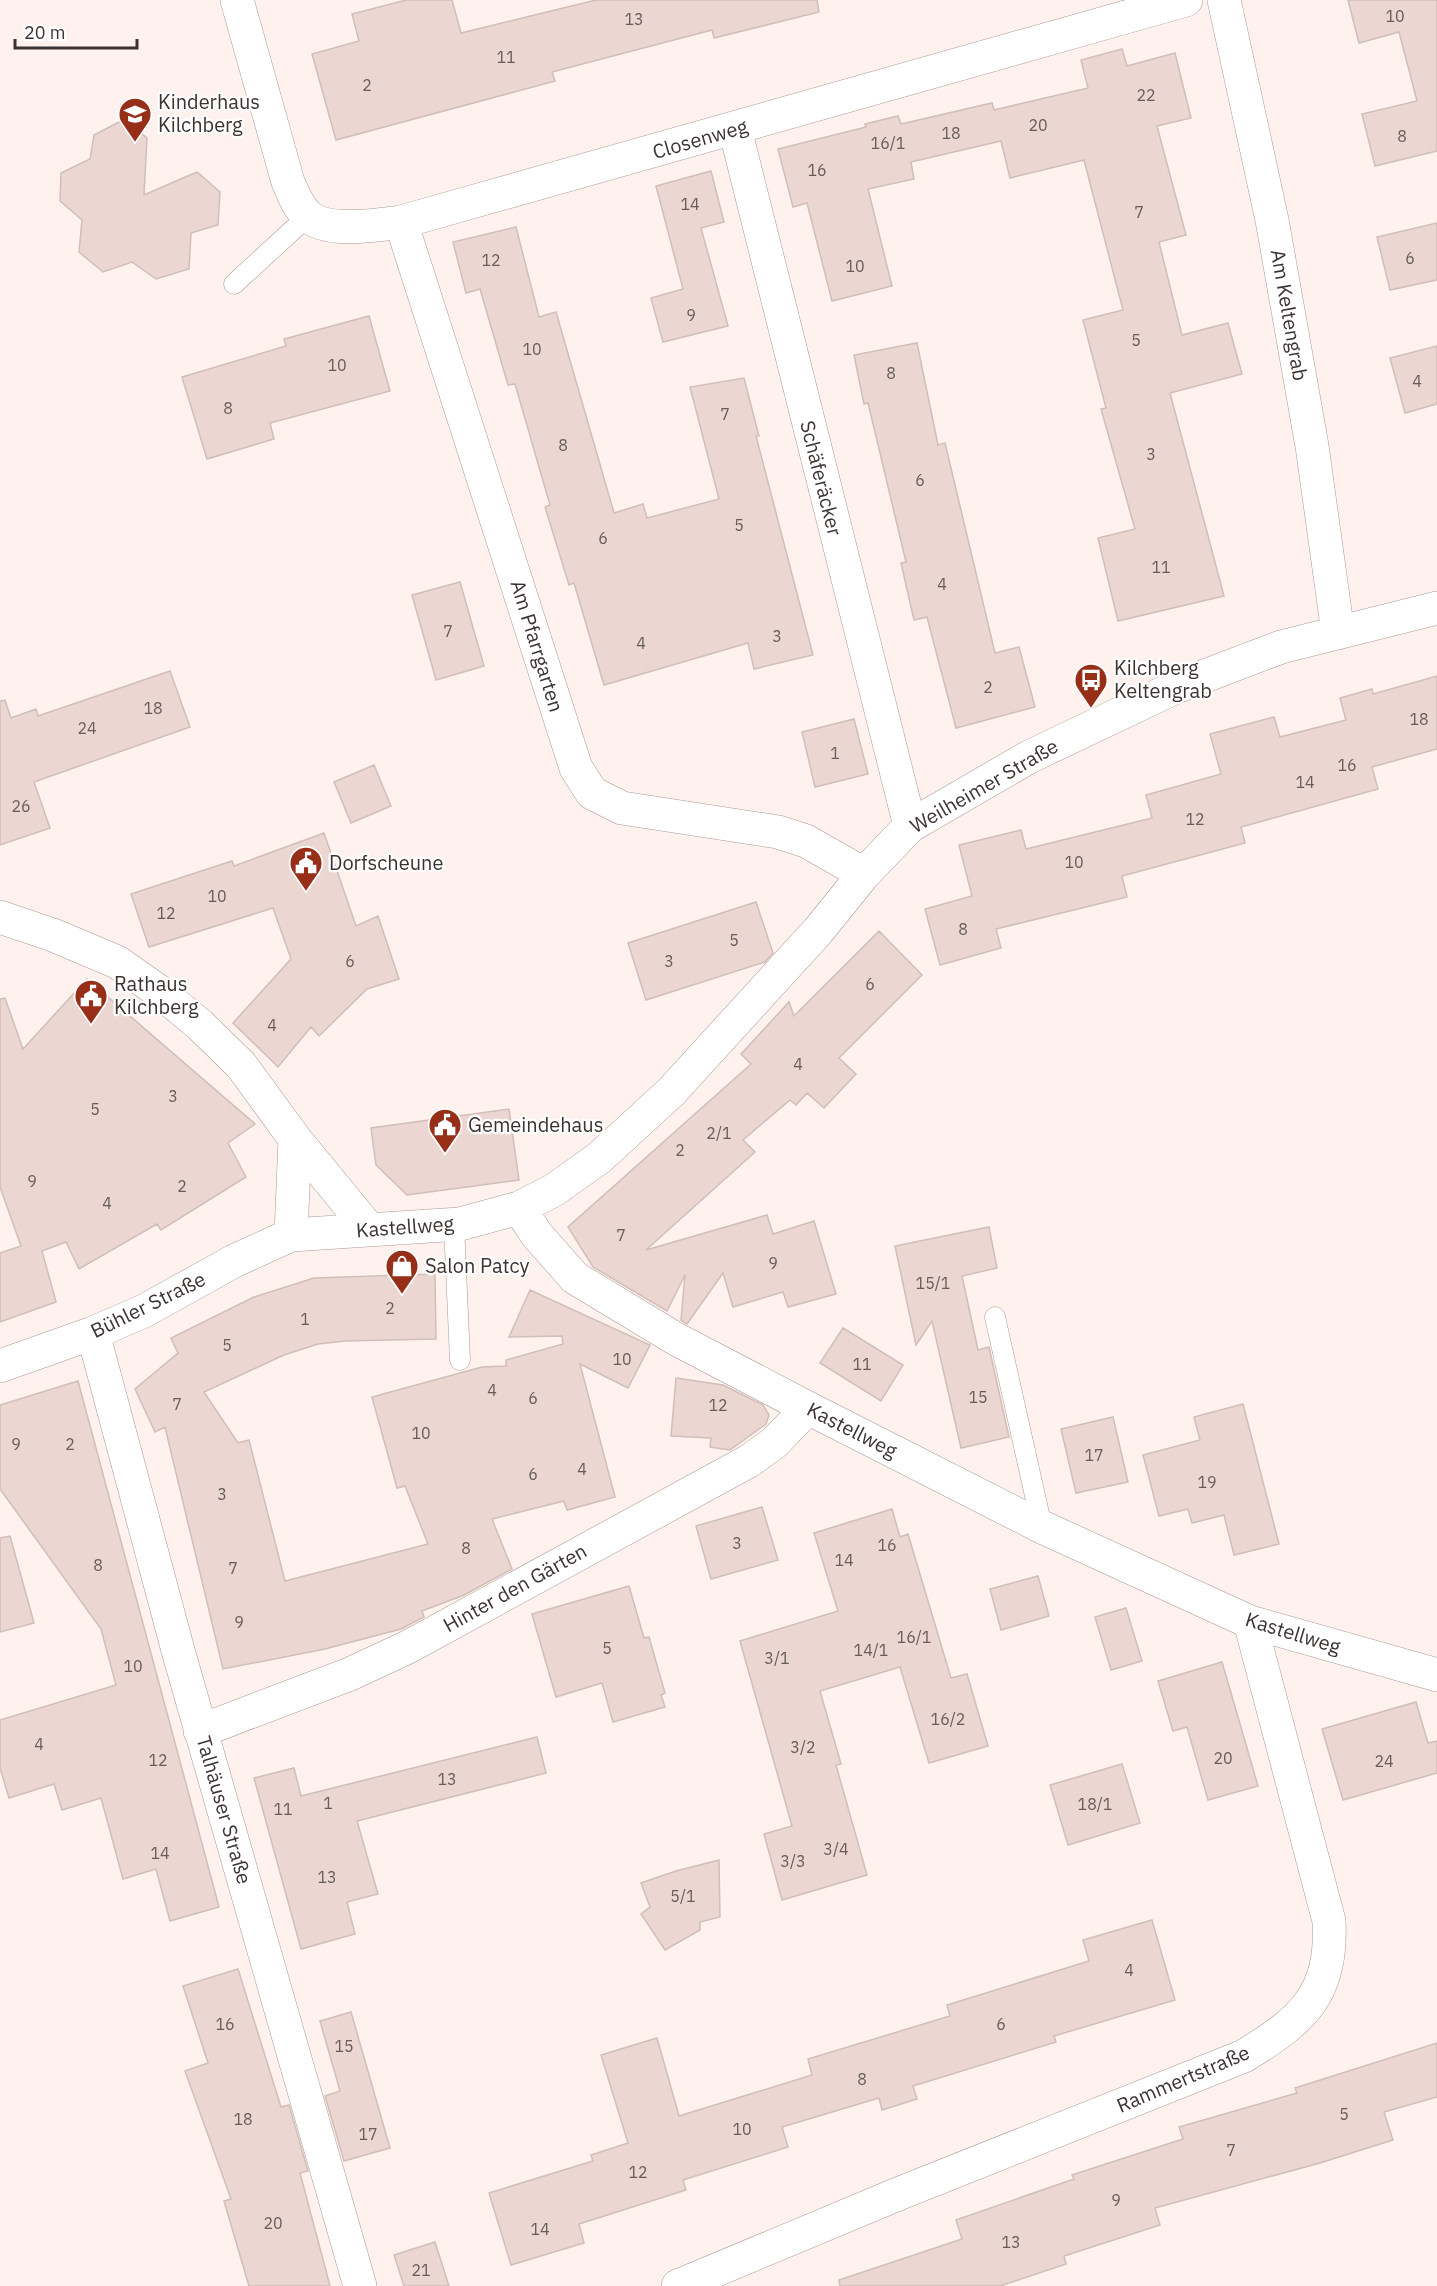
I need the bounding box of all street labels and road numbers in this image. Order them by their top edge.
street label: Closenweg [649,112,751,165]
street label: Am Keltengrab [1265,247,1314,383]
street label: Schäferäcker [794,418,849,538]
street label: Am Pfarrgarten [505,577,570,715]
street label: Weilheimer Straße [905,732,1063,839]
street label: Kastellweg [355,1210,455,1243]
street label: Bühler Straße [86,1265,210,1344]
street label: Kastellweg [802,1395,902,1464]
street label: Hinter den Gärten [438,1537,591,1638]
street label: Kastellweg [1242,1605,1344,1660]
street label: Talhäuser Straße [190,1733,259,1887]
street label: Rammertstraße [1112,2038,1253,2119]

